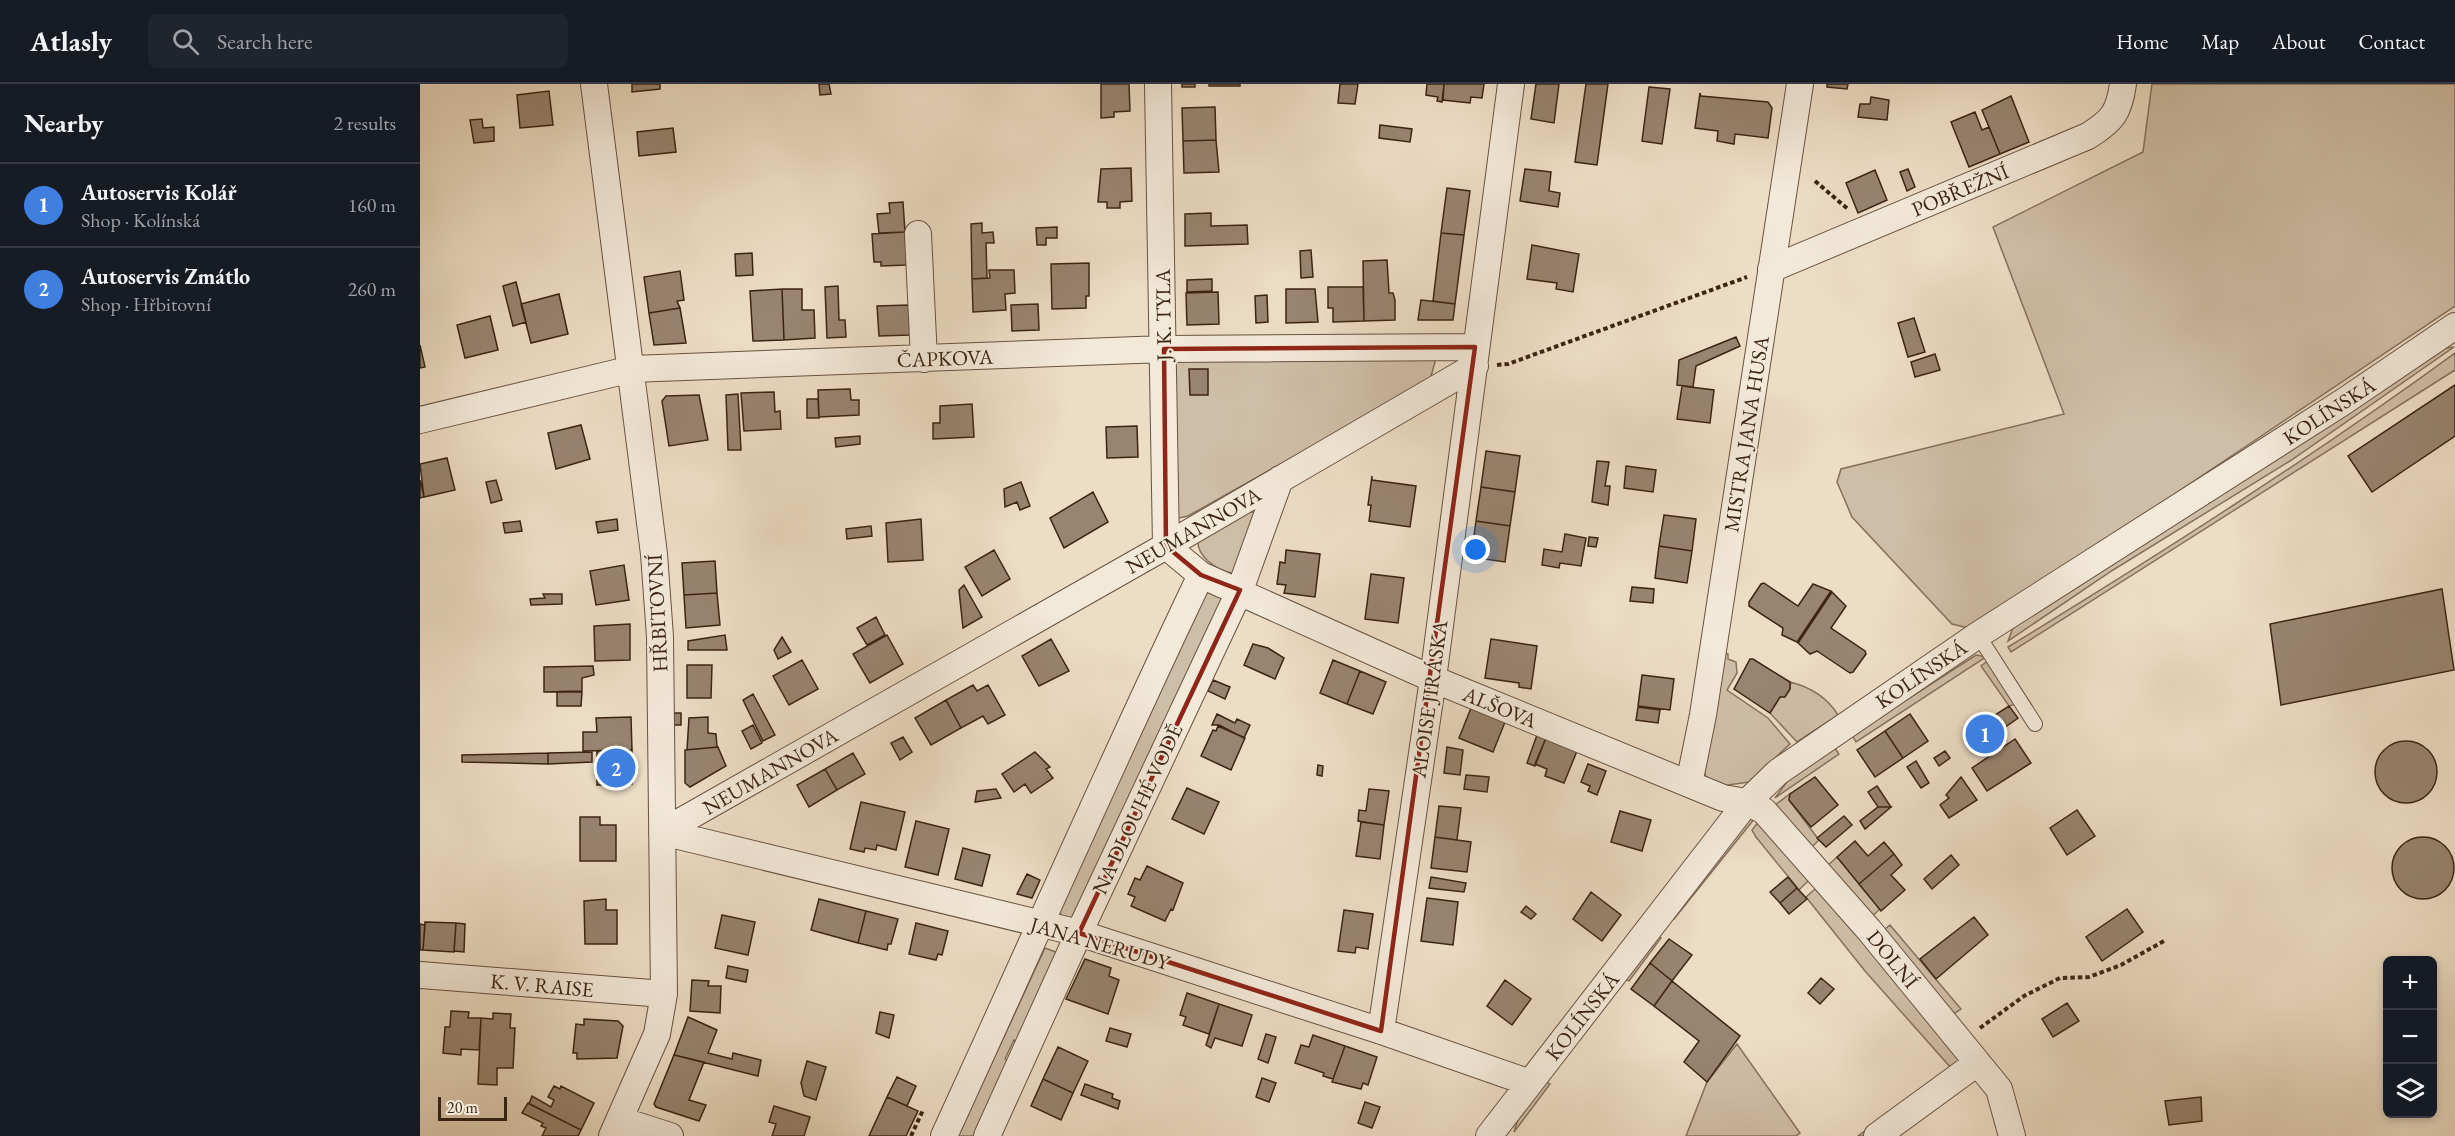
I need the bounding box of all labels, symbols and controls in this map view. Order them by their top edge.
search box [148,14,568,68]
text: Atlasly [30,23,112,59]
icon: search [169,25,202,58]
text: Search here [217,27,313,56]
text: Home [2116,28,2168,55]
text: Map [2201,28,2239,55]
text: About [2272,28,2325,55]
text: Contact [2358,28,2425,55]
text: Nearby [24,106,104,140]
text: 2 results [333,110,396,136]
street label: POBŘEŽNÍ [1907,157,2013,223]
text: Autoservis Kolář [81,178,237,207]
text: 1 [38,192,49,218]
text: 160 m [348,192,396,218]
text: Shop · Kolínská [81,207,200,233]
text: Autoservis Zmátlo [81,262,250,291]
street label: J. K. TYLA [1149,268,1177,363]
text: 2 [38,276,49,302]
text: 260 m [348,276,396,302]
text: Shop · Hřbitovní [81,291,211,317]
street label: MISTRA JANA HUSA [1717,334,1775,534]
street label: ČAPKOVA [896,343,994,373]
street label: KOLÍNSKÁ [2278,371,2381,451]
street label: NEUMANNOVA [1120,480,1266,580]
your location [1461,535,1490,564]
street label: HŘBITOVNÍ [640,553,674,673]
street label: ALOISE JIRÁSKA [1404,618,1453,781]
street label: KOLÍNSKÁ [1870,633,1972,715]
street label: ALŠOVA [1458,680,1542,734]
pin: 1 [1966,712,2004,756]
street label: NA DLOUHÉ VODĚ [1086,719,1188,899]
street label: NEUMANNOVA [697,721,843,821]
pin: 2 [596,746,636,790]
street label: JANA NERUDY [1025,910,1174,976]
street label: DOLNÍ [1861,924,1925,994]
map controls [2383,956,2437,1118]
button: + [2383,956,2437,1010]
street label: KOLÍNSKÁ [1539,966,1625,1066]
street label: K. V. RAISE [489,967,595,1003]
button: − [2383,1010,2437,1064]
button: layers [2383,1064,2437,1118]
scale bar [438,1094,507,1122]
text: 20 m [447,1097,478,1118]

